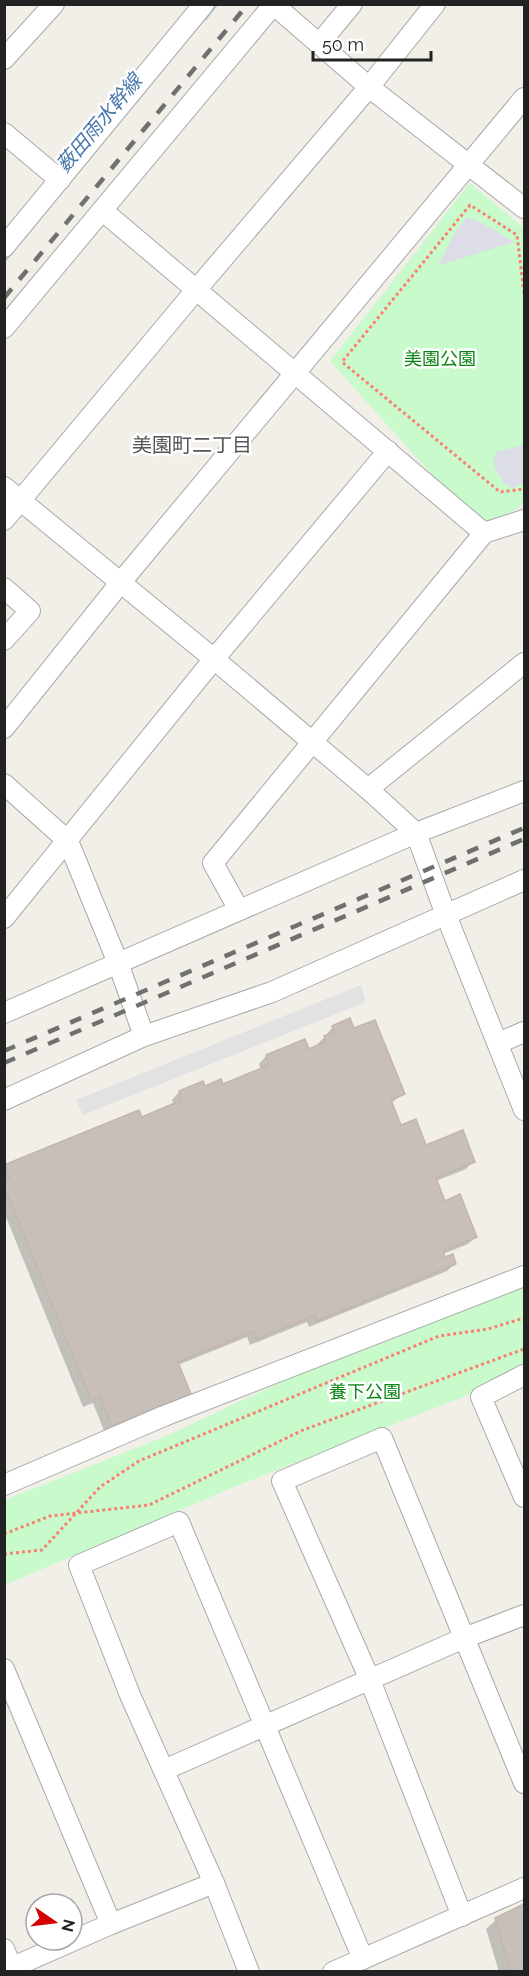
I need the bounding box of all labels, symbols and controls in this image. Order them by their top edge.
scale bar [313,24,432,62]
text: 50 m [322,34,364,55]
water label: 薮田雨水幹線 [51,67,149,177]
park label: 美園公園 [404,348,476,369]
district label: 美園町二丁目 [132,433,252,457]
park label: 養下公園 [329,1381,401,1402]
north arrow [24,1892,84,1952]
text: N [57,1917,79,1934]

